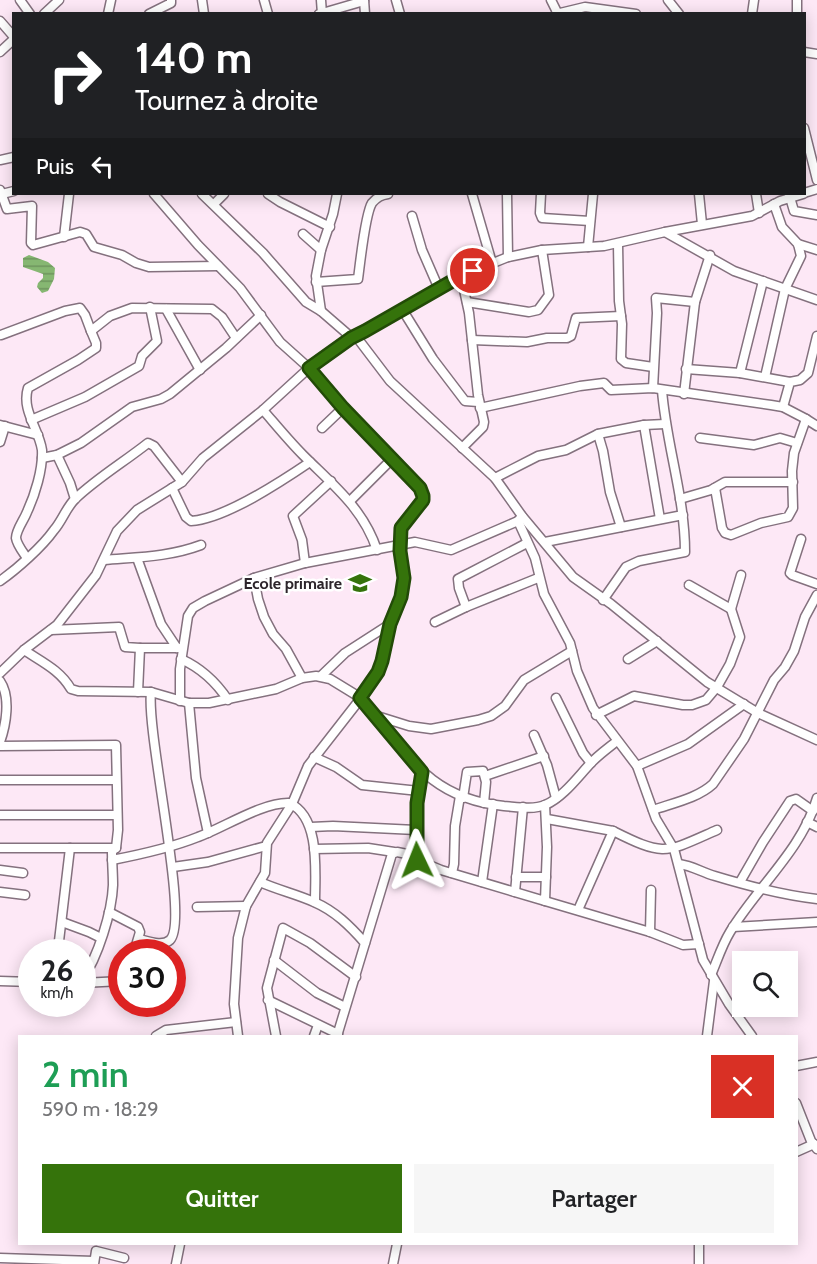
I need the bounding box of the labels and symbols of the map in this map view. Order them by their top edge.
pin [447,245,498,296]
school or university icon: Ecole primaire [347,570,373,596]
place label: Ecole primaire [243,574,342,593]
position arrow [385,828,449,892]
speed limit sign: 30 [108,939,186,1017]

